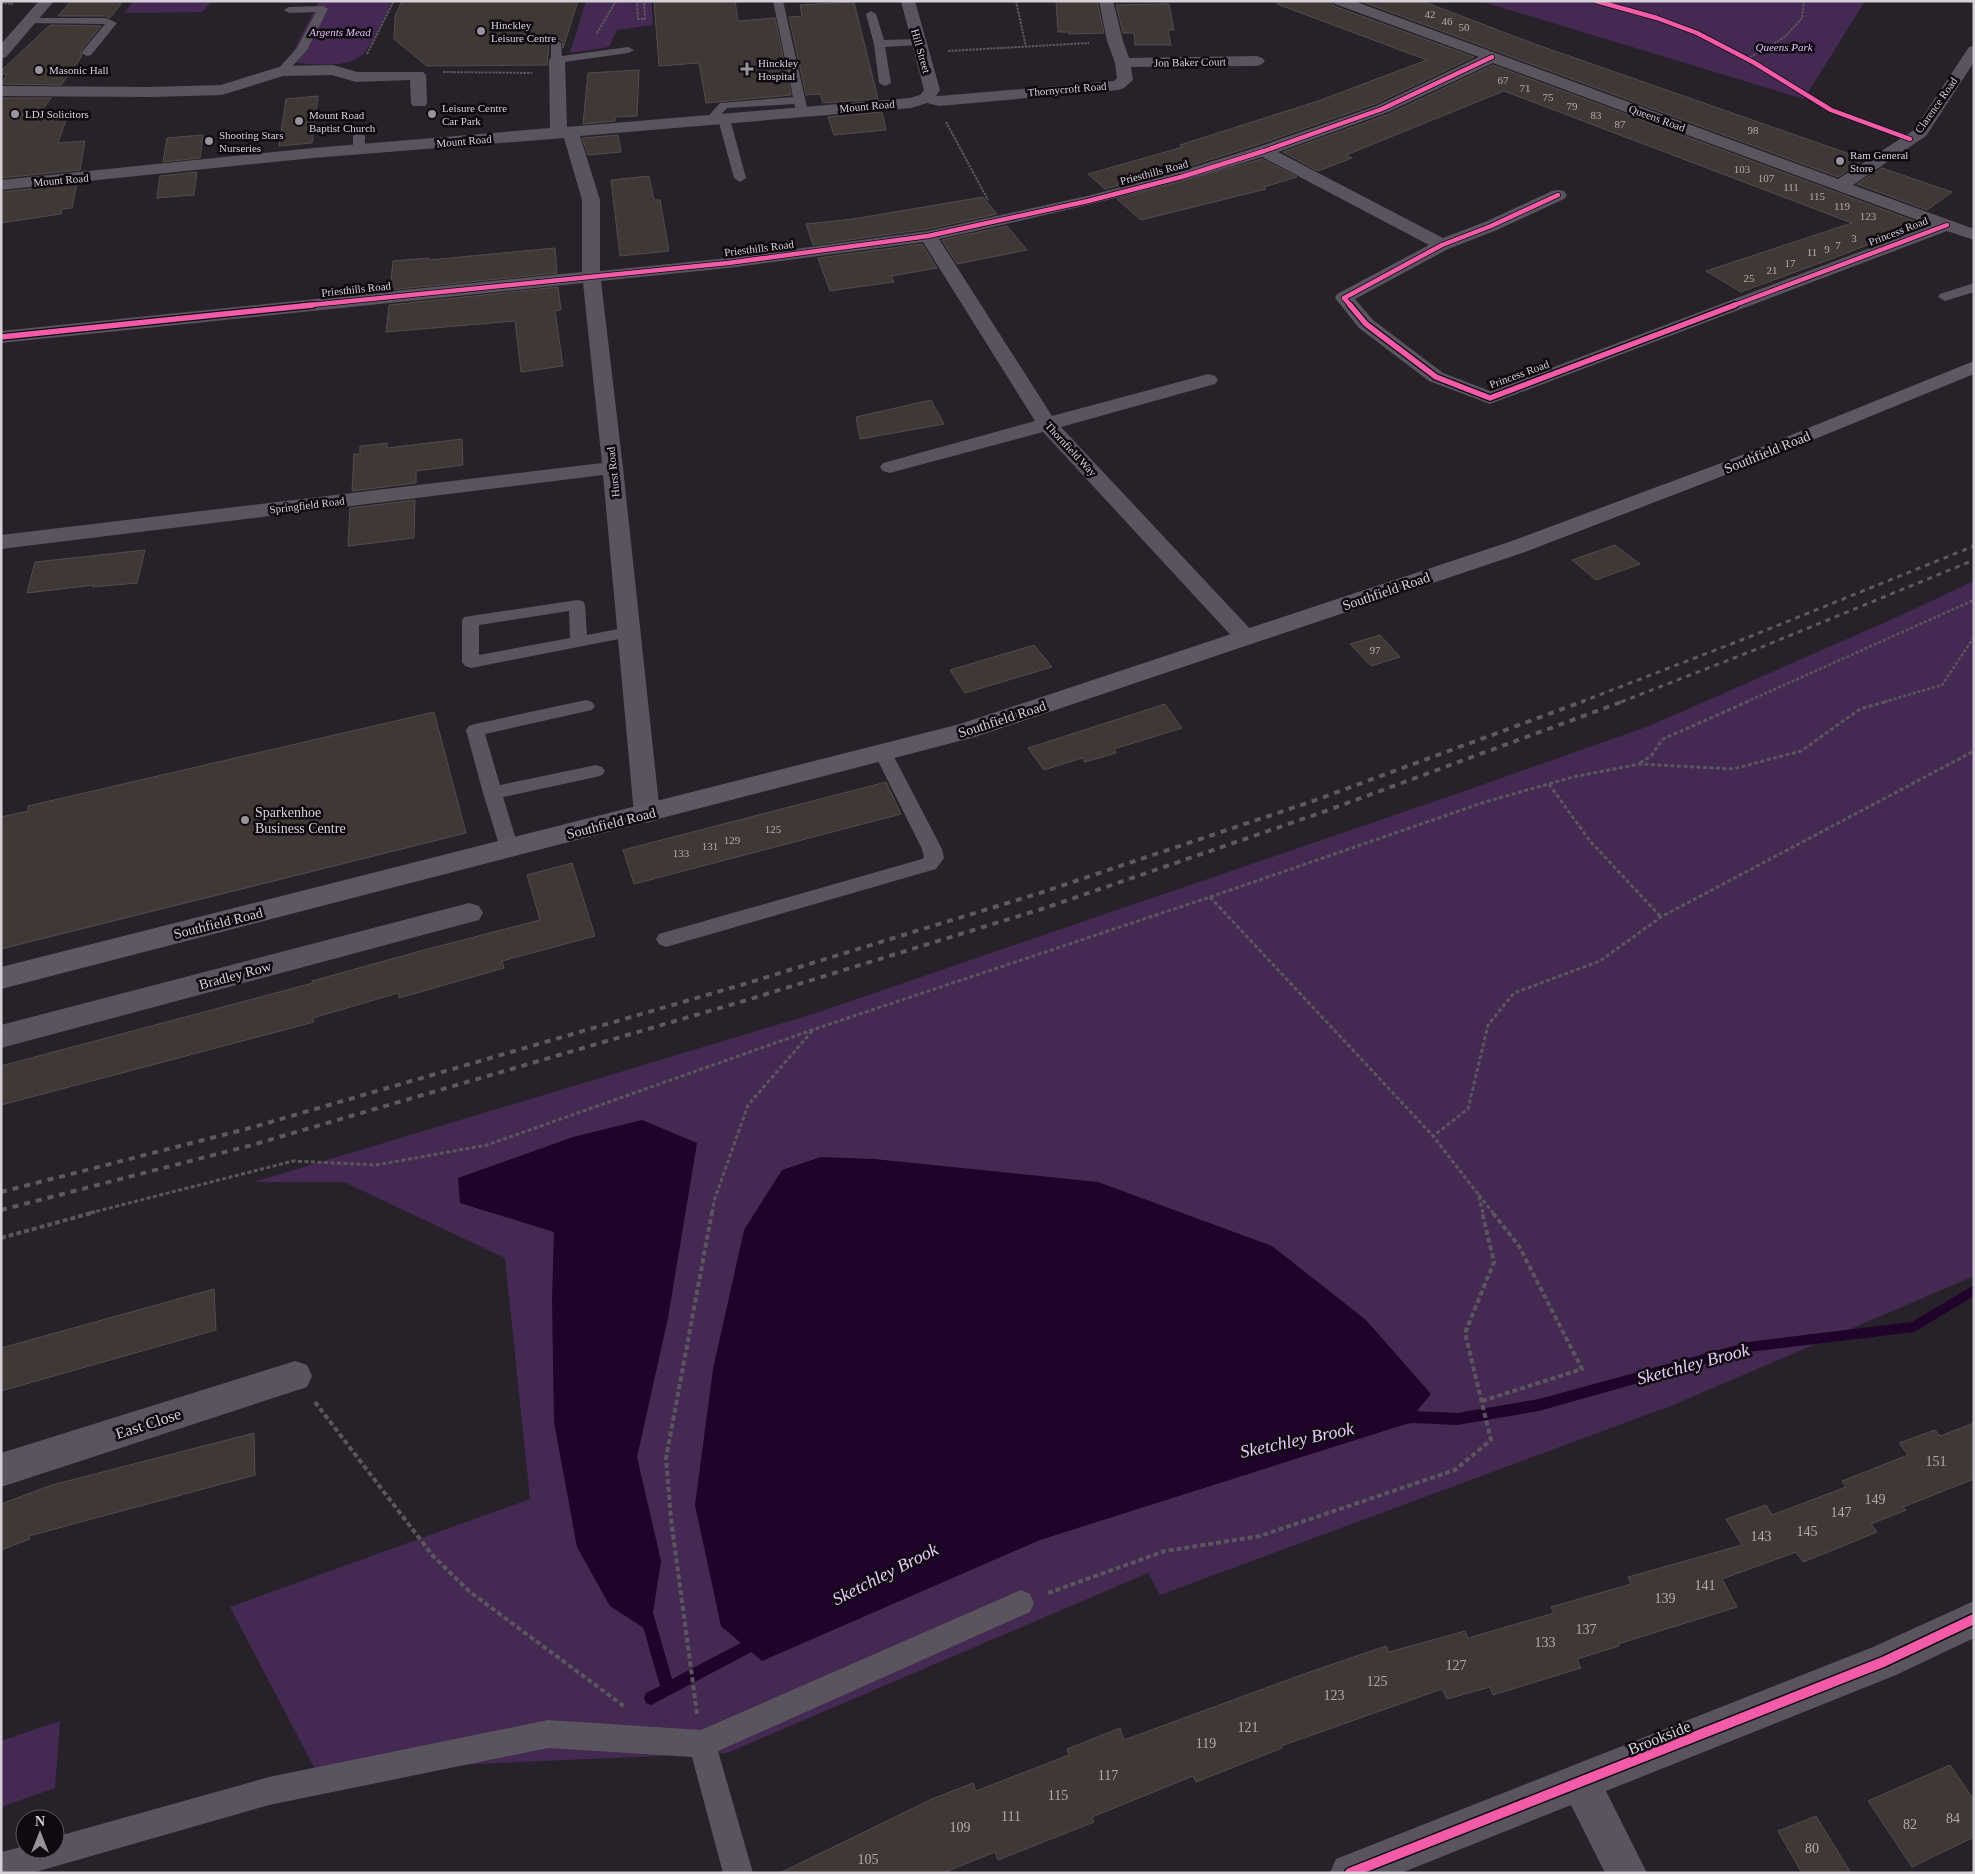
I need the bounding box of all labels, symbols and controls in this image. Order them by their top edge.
house number: 42 [1425,8,1436,20]
house number: 46 [1442,15,1453,27]
place label: Hinckley Leisure Centre [491,19,556,44]
house number: 50 [1459,21,1470,33]
marker: Hinckley Leisure Centre [475,25,487,37]
park label: Argents Mead [308,26,371,38]
street label: Hill Street [909,27,933,75]
park label: Queens Park [1755,41,1814,53]
street label: Jon Baker Court [1154,55,1226,69]
place label: Hinckley Hospital [758,57,799,82]
marker: Hinckley Hospital [740,62,754,76]
marker: Masonic Hall [33,64,45,76]
place label: Masonic Hall [49,64,109,76]
house number: 67 [1498,74,1509,86]
street label: Clarence Road [1912,75,1960,135]
street label: Thornycroft Road [1027,80,1107,98]
house number: 71 [1520,82,1531,94]
house number: 75 [1543,91,1554,103]
street label: Mount Road [839,98,896,114]
house number: 79 [1567,100,1578,112]
place label: Leisure Centre Car Park [442,102,507,127]
street label: Queens Road [1627,102,1687,134]
marker: LDJ Solicitors [9,108,21,120]
place label: LDJ Solicitors [25,108,89,120]
marker: Leisure Centre Car Park [426,108,438,120]
place label: Mount Road Baptist Church [309,109,376,134]
house number: 83 [1591,109,1602,121]
marker: Mount Road Baptist Church [293,115,305,127]
house number: 87 [1615,118,1626,130]
house number: 98 [1748,124,1759,136]
place label: Shooting Stars Nurseries [219,129,283,154]
street label: Mount Road [436,133,493,149]
marker: Shooting Stars Nurseries [203,135,215,147]
place label: Ram General Store [1850,149,1908,174]
marker: Ram General Store [1834,155,1846,167]
street label: Priesthills Road [1119,157,1190,187]
house number: 103 [1734,163,1751,175]
street label: Mount Road [33,172,90,188]
house number: 107 [1758,172,1775,184]
house number: 111 [1783,181,1799,193]
house number: 115 [1809,190,1826,202]
house number: 119 [1834,200,1851,212]
house number: 123 [1860,210,1877,222]
street label: Princess Road [1867,214,1930,248]
house number: 3 [1851,232,1857,244]
street label: Priesthills Road [724,238,795,258]
house number: 7 [1835,239,1841,251]
house number: 9 [1824,243,1830,255]
house number: 11 [1807,246,1817,258]
house number: 17 [1785,257,1796,269]
house number: 21 [1767,264,1778,276]
house number: 25 [1744,272,1755,284]
street label: Priesthills Road [321,279,392,299]
street label: Princess Road [1488,357,1551,390]
street label: Thornfield Way [1043,419,1099,479]
street label: Southfield Road [1722,428,1812,477]
street label: Hurst Road [604,446,622,498]
street label: Springfield Road [269,494,346,516]
street label: Southfield Road [1341,570,1432,613]
house number: 97 [1370,644,1381,656]
street label: Southfield Road [956,698,1048,741]
place label: Sparkenhoe Business Centre [255,805,346,836]
street label: Southfield Road [565,805,657,842]
marker: Sparkenhoe Business Centre [239,814,251,826]
house number: 125 [765,823,782,835]
house number: 129 [724,834,741,846]
house number: 131 [702,840,718,852]
house number: 133 [673,847,690,859]
street label: Southfield Road [172,905,264,942]
street label: Bradley Row [197,958,274,992]
water label: Sketchley Brook [1634,1339,1752,1389]
street label: East Close [113,1405,183,1442]
water label: Sketchley Brook [1238,1418,1357,1462]
house number: 151 [1926,1454,1947,1469]
house number: 149 [1865,1492,1886,1507]
house number: 147 [1831,1505,1852,1520]
house number: 145 [1797,1524,1818,1539]
house number: 143 [1751,1529,1772,1544]
water label: Sketchley Brook [829,1538,942,1609]
house number: 141 [1695,1578,1716,1593]
house number: 139 [1655,1591,1676,1606]
house number: 137 [1576,1622,1597,1637]
house number: 133 [1535,1635,1556,1650]
house number: 127 [1446,1658,1467,1673]
house number: 125 [1367,1674,1388,1689]
house number: 123 [1324,1688,1345,1703]
street label: Brookside [1626,1717,1693,1758]
house number: 121 [1238,1720,1259,1735]
house number: 119 [1196,1736,1216,1751]
house number: 117 [1098,1768,1118,1783]
house number: 115 [1048,1788,1068,1803]
north arrow [15,1809,65,1859]
house number: 111 [1001,1809,1021,1824]
house number: 84 [1946,1811,1960,1826]
text: N [35,1814,45,1829]
house number: 82 [1903,1817,1917,1832]
house number: 109 [950,1820,971,1835]
house number: 80 [1805,1841,1819,1856]
house number: 105 [858,1852,879,1867]

